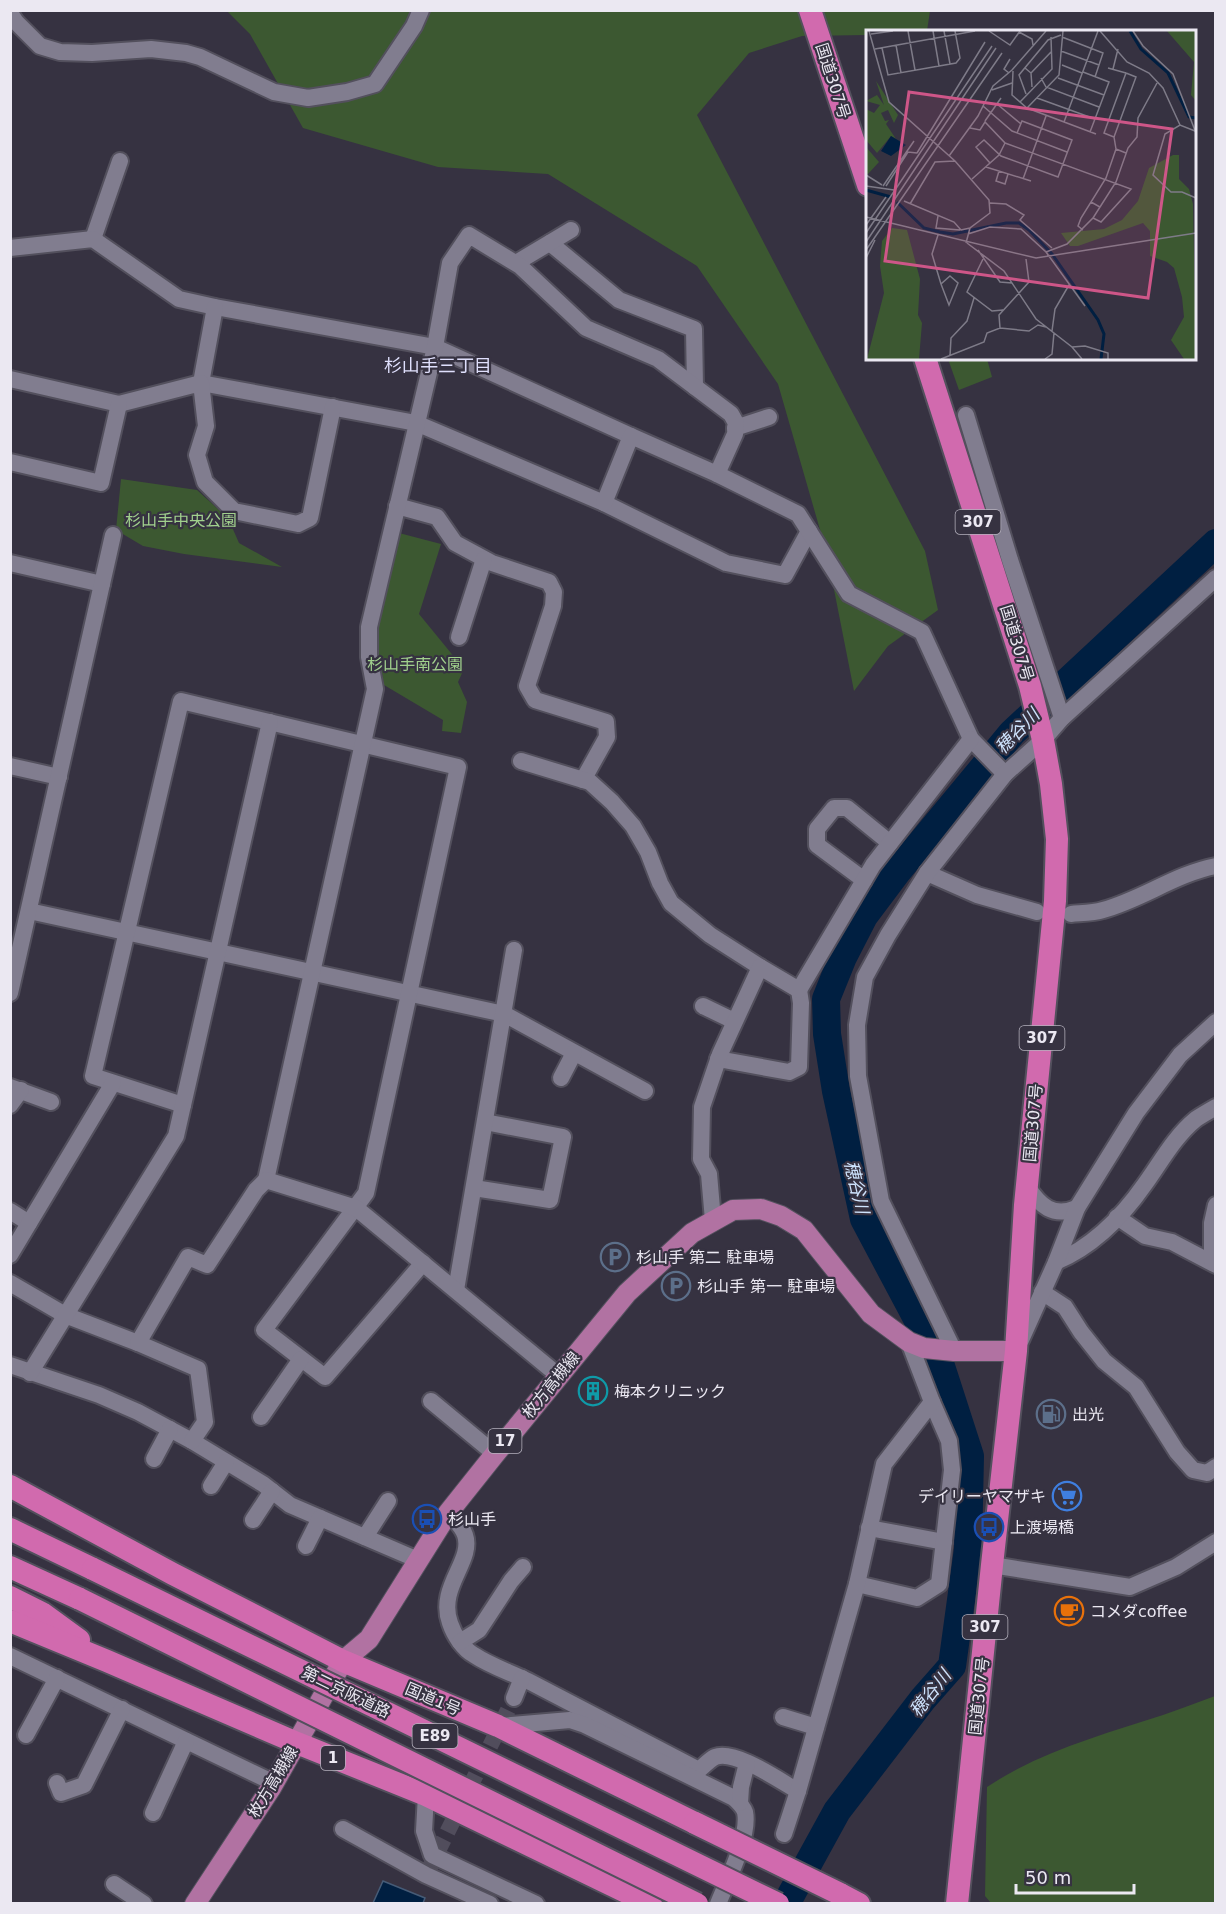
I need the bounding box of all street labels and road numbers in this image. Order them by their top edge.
street label: 国道307号 [812,41,854,121]
road number: 307 [956,510,1000,534]
street label: 国道307号 [996,603,1038,683]
road number: 307 [1020,1026,1064,1050]
street label: 国道307号 [1020,1083,1046,1163]
street label: 枚方高槻線 [518,1348,584,1422]
road number: 17 [488,1429,522,1453]
road number: 307 [962,1615,1008,1639]
street label: 国道307号 [965,1656,993,1736]
street label: 第二京阪道路 [299,1662,393,1722]
street label: 国道1号 [403,1679,463,1719]
road number: E89 [412,1724,458,1748]
street label: 枚方高槻線 [244,1743,302,1821]
road number: 1 [321,1746,345,1770]

